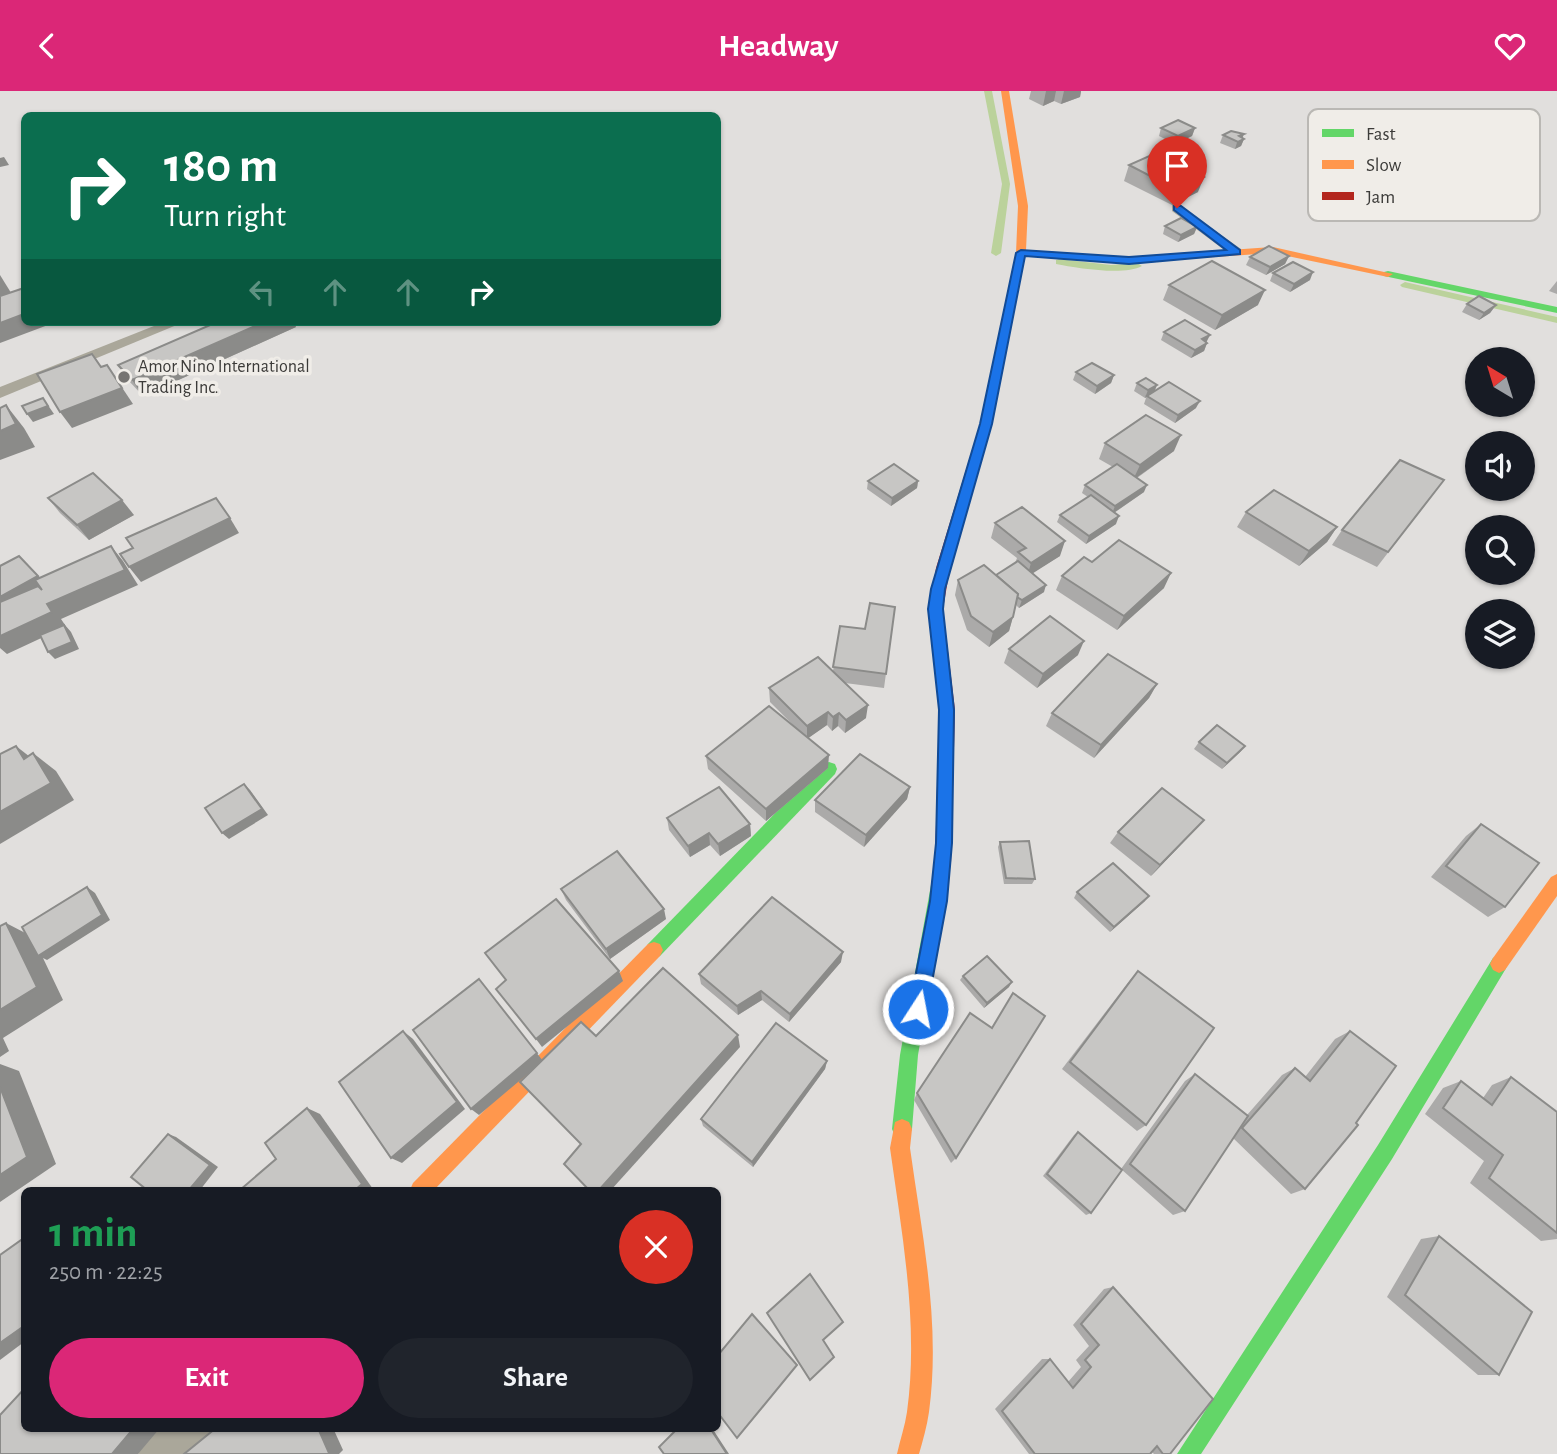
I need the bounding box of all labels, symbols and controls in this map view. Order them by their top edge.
icon: back [28,27,66,65]
icon: heart [1491,27,1529,65]
text: Headway [718,30,839,62]
legend [1308,109,1540,221]
text: Fast [1366,125,1396,144]
pin [1147,136,1207,208]
icon: right [49,140,140,231]
text: 180 m [164,142,278,191]
icon: arrive [1158,147,1196,185]
text: Slow [1366,156,1402,175]
text: Jam [1366,188,1395,207]
text: Turn right [164,200,286,232]
icon: left [243,273,281,311]
icon: ahead [316,273,354,311]
icon: ahead [389,273,427,311]
icon: right [462,273,500,311]
north arrow [1465,347,1535,417]
map controls [1465,347,1535,669]
place label: Amor Nino International Trading Inc. [138,358,310,397]
marker: Amor Nino International Trading Inc. [116,369,132,385]
button: sound [1465,431,1535,501]
button: search [1465,515,1535,585]
button: layers [1465,599,1535,669]
position arrow [881,972,955,1046]
button: close [619,1210,693,1284]
text: 1 min [49,1212,138,1254]
text: 250 m · 22:25 [49,1261,163,1284]
button: Exit [49,1338,364,1418]
button: Share [378,1338,693,1418]

